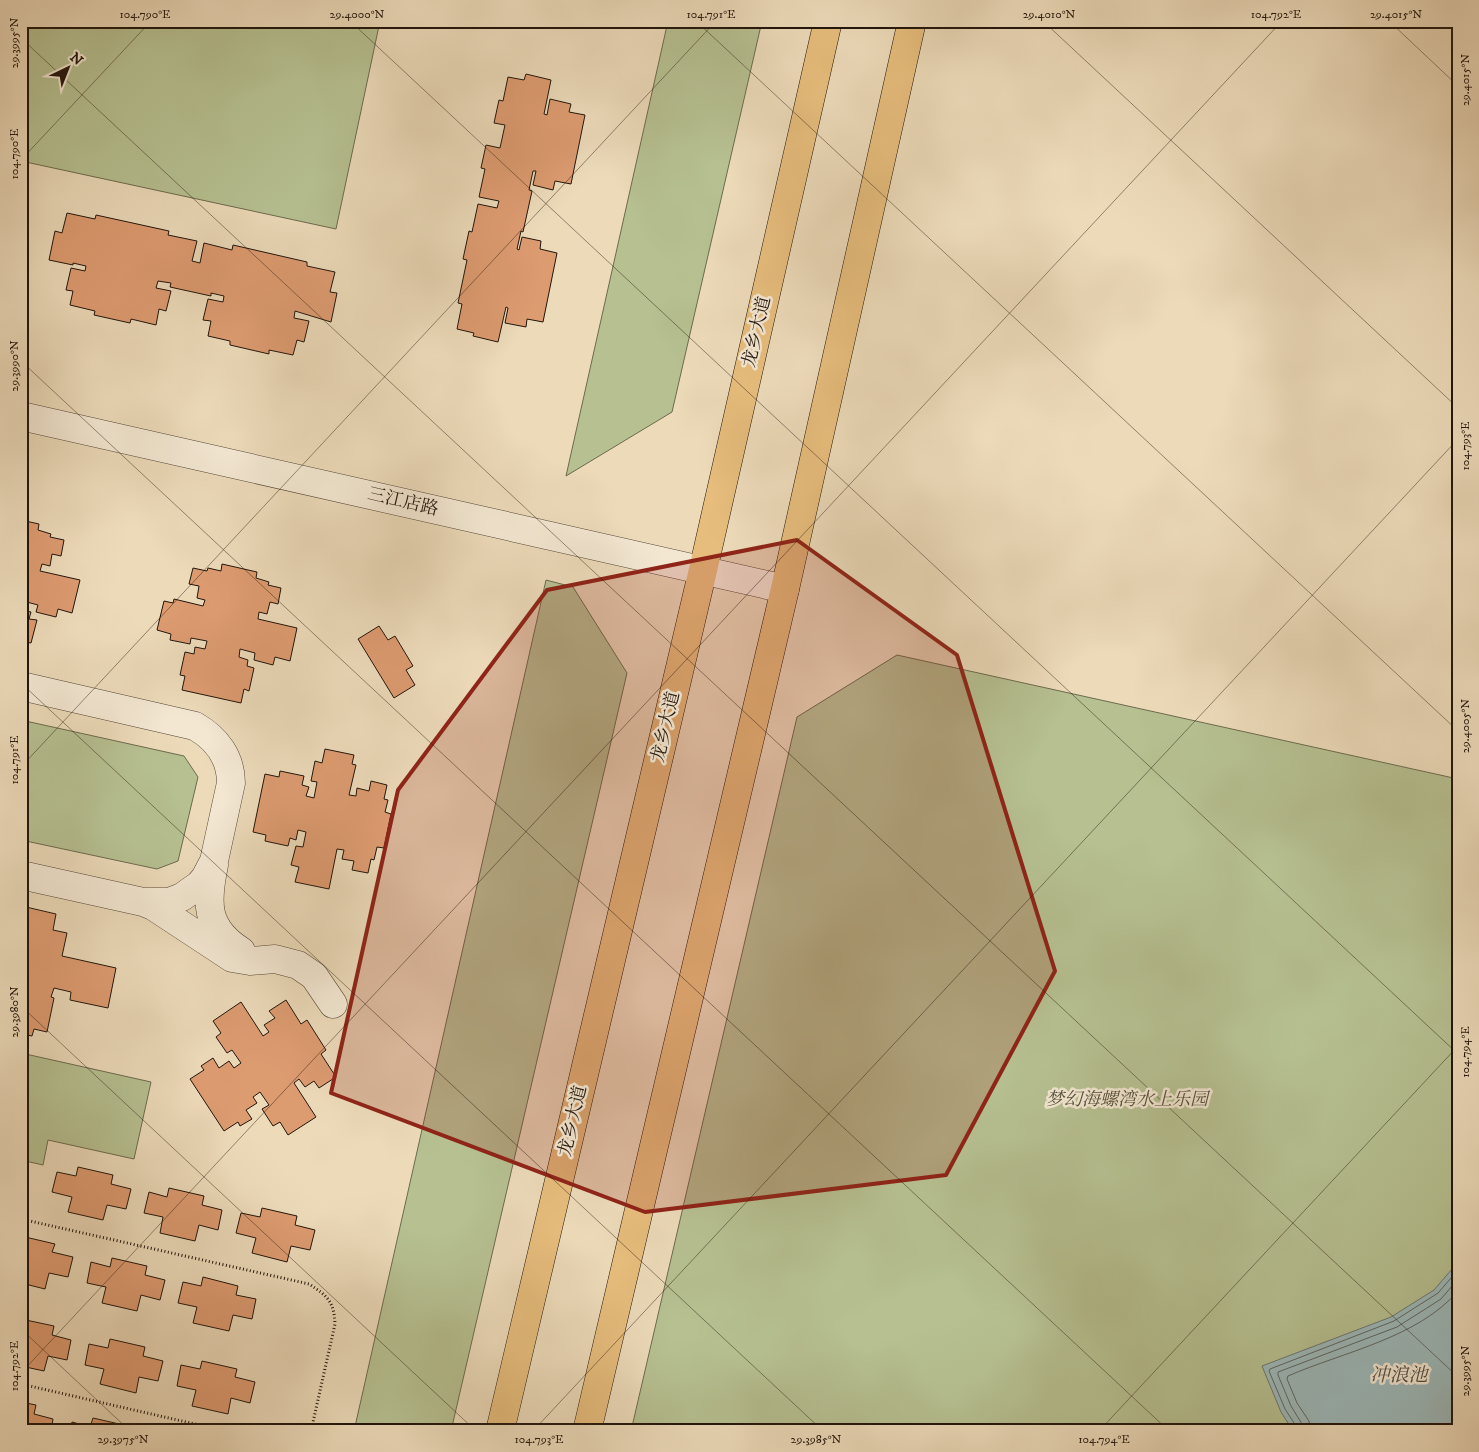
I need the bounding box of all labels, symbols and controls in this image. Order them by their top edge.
text: 104.790°E [119,7,171,22]
text: 29.4000°N [330,7,385,22]
text: 104.791°E [686,7,736,22]
text: 29.4010°N [1023,7,1075,22]
text: 104.792°E [1251,7,1302,22]
text: 29.4015°N [1370,7,1422,22]
text: 29.3995°N [7,17,22,68]
north arrow [42,42,92,92]
text: N [66,49,87,70]
text: 29.4015°N [1458,54,1473,106]
text: 104.790°E [7,128,22,180]
street label: 龙乡大道 [738,294,776,370]
text: 29.3990°N [7,340,22,392]
text: 104.793°E [1458,421,1473,471]
street label: 三江店路 [365,483,441,521]
street label: 龙乡大道 [647,689,685,765]
text: 29.4005°N [1458,699,1473,753]
text: 104.791°E [7,735,22,785]
text: 29.3980°N [7,986,22,1038]
text: 104.794°E [1458,1026,1473,1078]
street label: 龙乡大道 [554,1083,592,1159]
park label: 梦幻海螺湾水上乐园 [1046,1089,1211,1111]
text: 104.792°E [7,1340,22,1391]
text: 29.3995°N [1458,1345,1473,1396]
water label: 冲浪池 [1370,1364,1429,1387]
text: 29.3975°N [97,1432,149,1447]
text: 104.793°E [514,1432,564,1447]
text: 29.3985°N [791,1432,842,1447]
text: 104.794°E [1078,1432,1130,1447]

